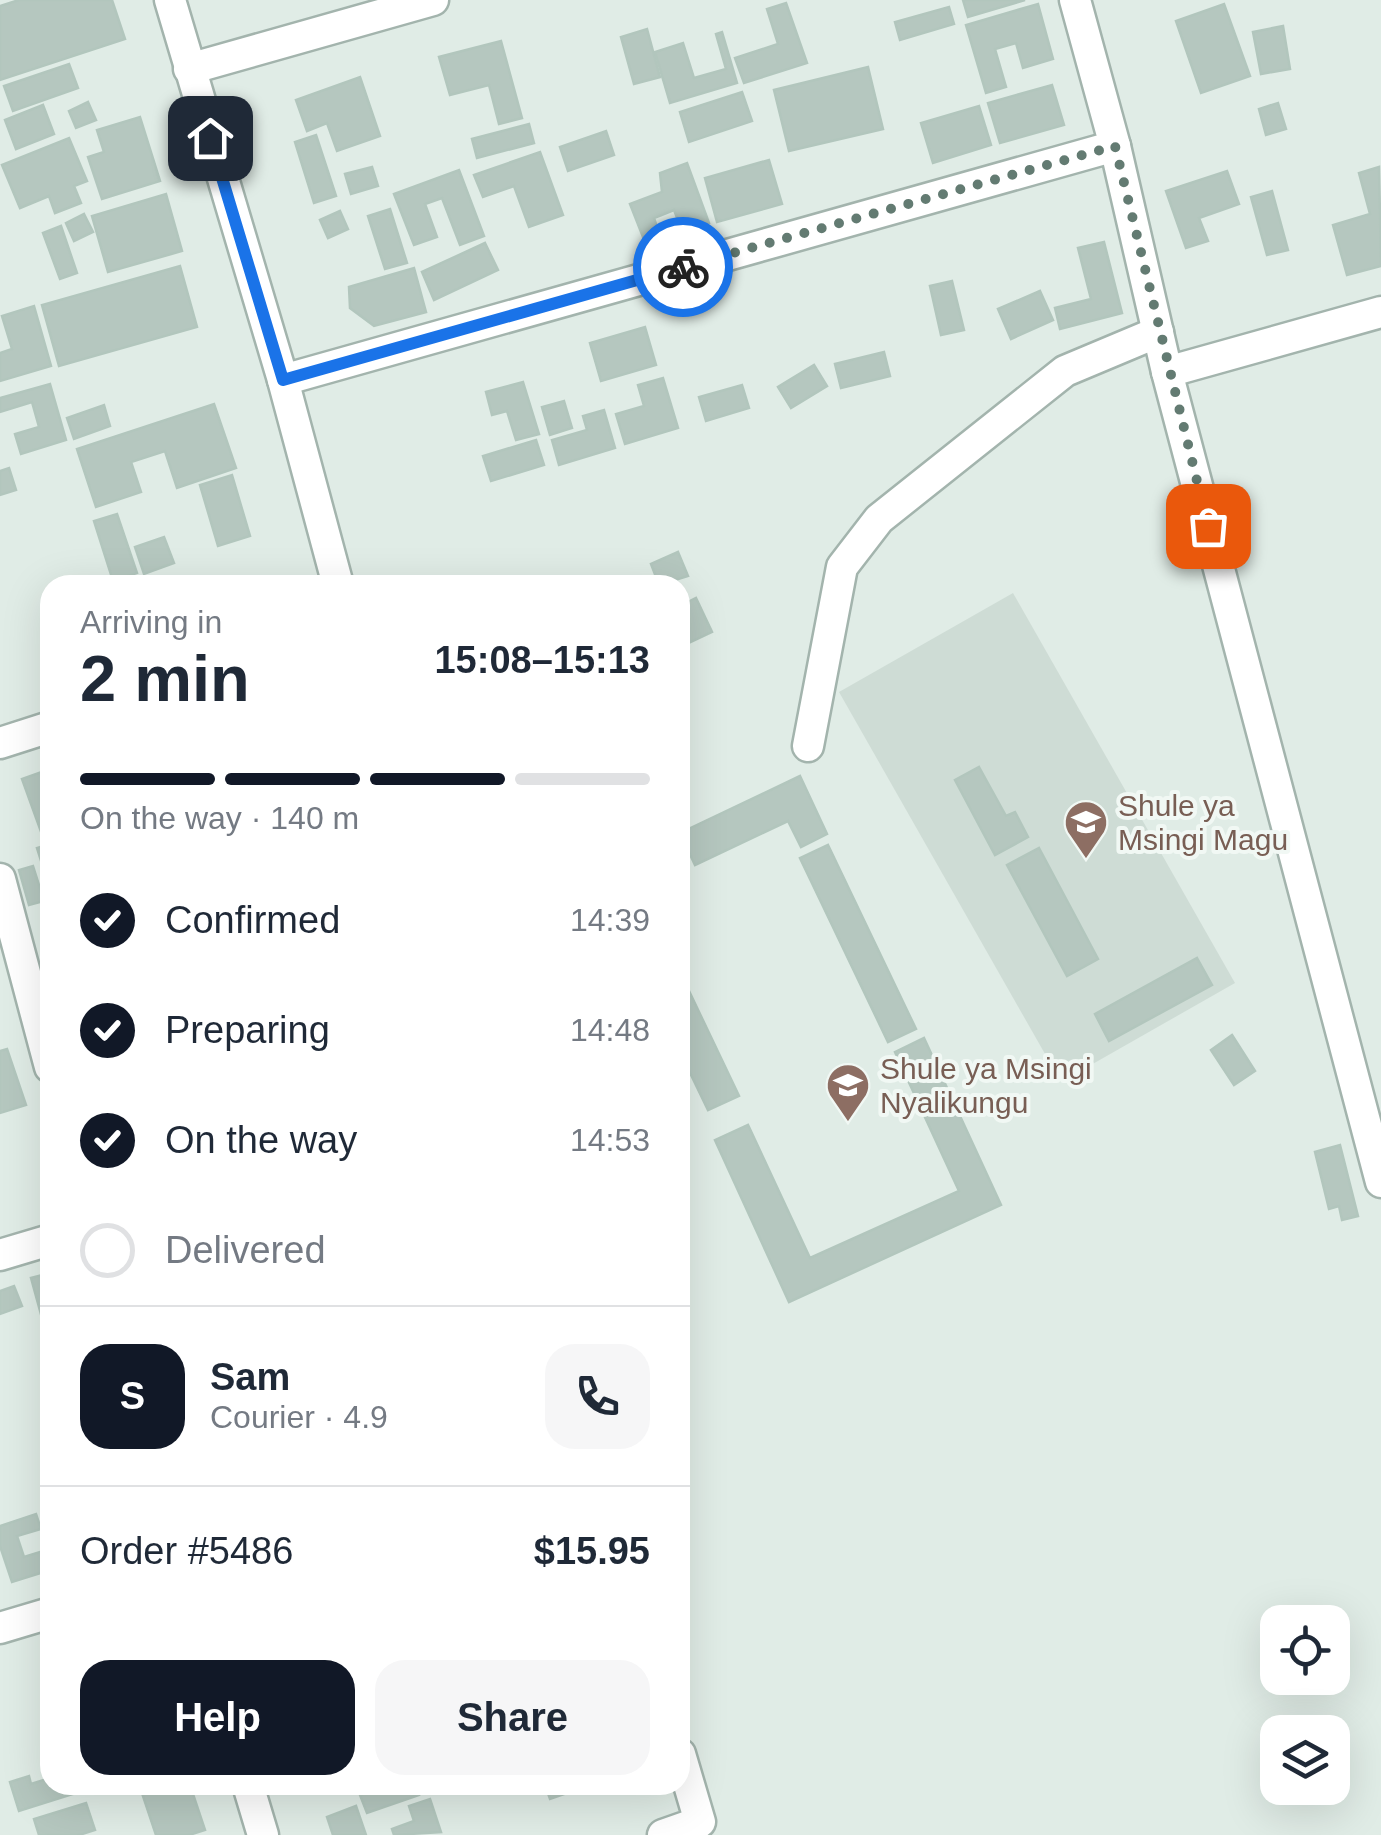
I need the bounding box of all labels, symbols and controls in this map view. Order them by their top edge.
pin [168,96,253,181]
icon: home [183,111,238,166]
courier [633,217,733,317]
icon: bike [656,240,711,295]
pin [1166,484,1251,569]
icon: bag [1181,499,1236,554]
text: Arriving in [80,604,222,640]
text: 15:08–15:13 [434,639,650,681]
text: 2 min [80,642,250,715]
place label: Shule ya Msingi Magu [1118,789,1288,856]
school or university icon: Shule ya Msingi Magu [1063,799,1109,860]
text: On the way · 140 m [80,800,359,836]
icon: check [80,893,135,948]
text: Confirmed [165,899,340,941]
text: 14:39 [570,902,650,938]
icon: check [80,1003,135,1058]
text: Preparing [165,1009,330,1051]
text: 14:48 [570,1012,650,1048]
place label: Shule ya Msingi Nyalikungu [880,1052,1092,1119]
school or university icon: Shule ya Msingi Nyalikungu [825,1062,871,1123]
icon: check [80,1113,135,1168]
text: On the way [165,1119,357,1161]
text: 14:53 [570,1122,650,1158]
text: Delivered [165,1229,326,1271]
button: phone [545,1344,650,1449]
text: Sam [210,1356,290,1398]
text: S [120,1375,145,1417]
text: Courier · 4.9 [210,1399,388,1435]
text: Order #5486 [80,1530,293,1572]
text: $15.95 [534,1530,650,1572]
map controls [1260,1605,1350,1805]
button: locate [1260,1605,1350,1695]
button: Help [80,1660,355,1775]
button: Share [375,1660,650,1775]
button: layers [1260,1715,1350,1805]

